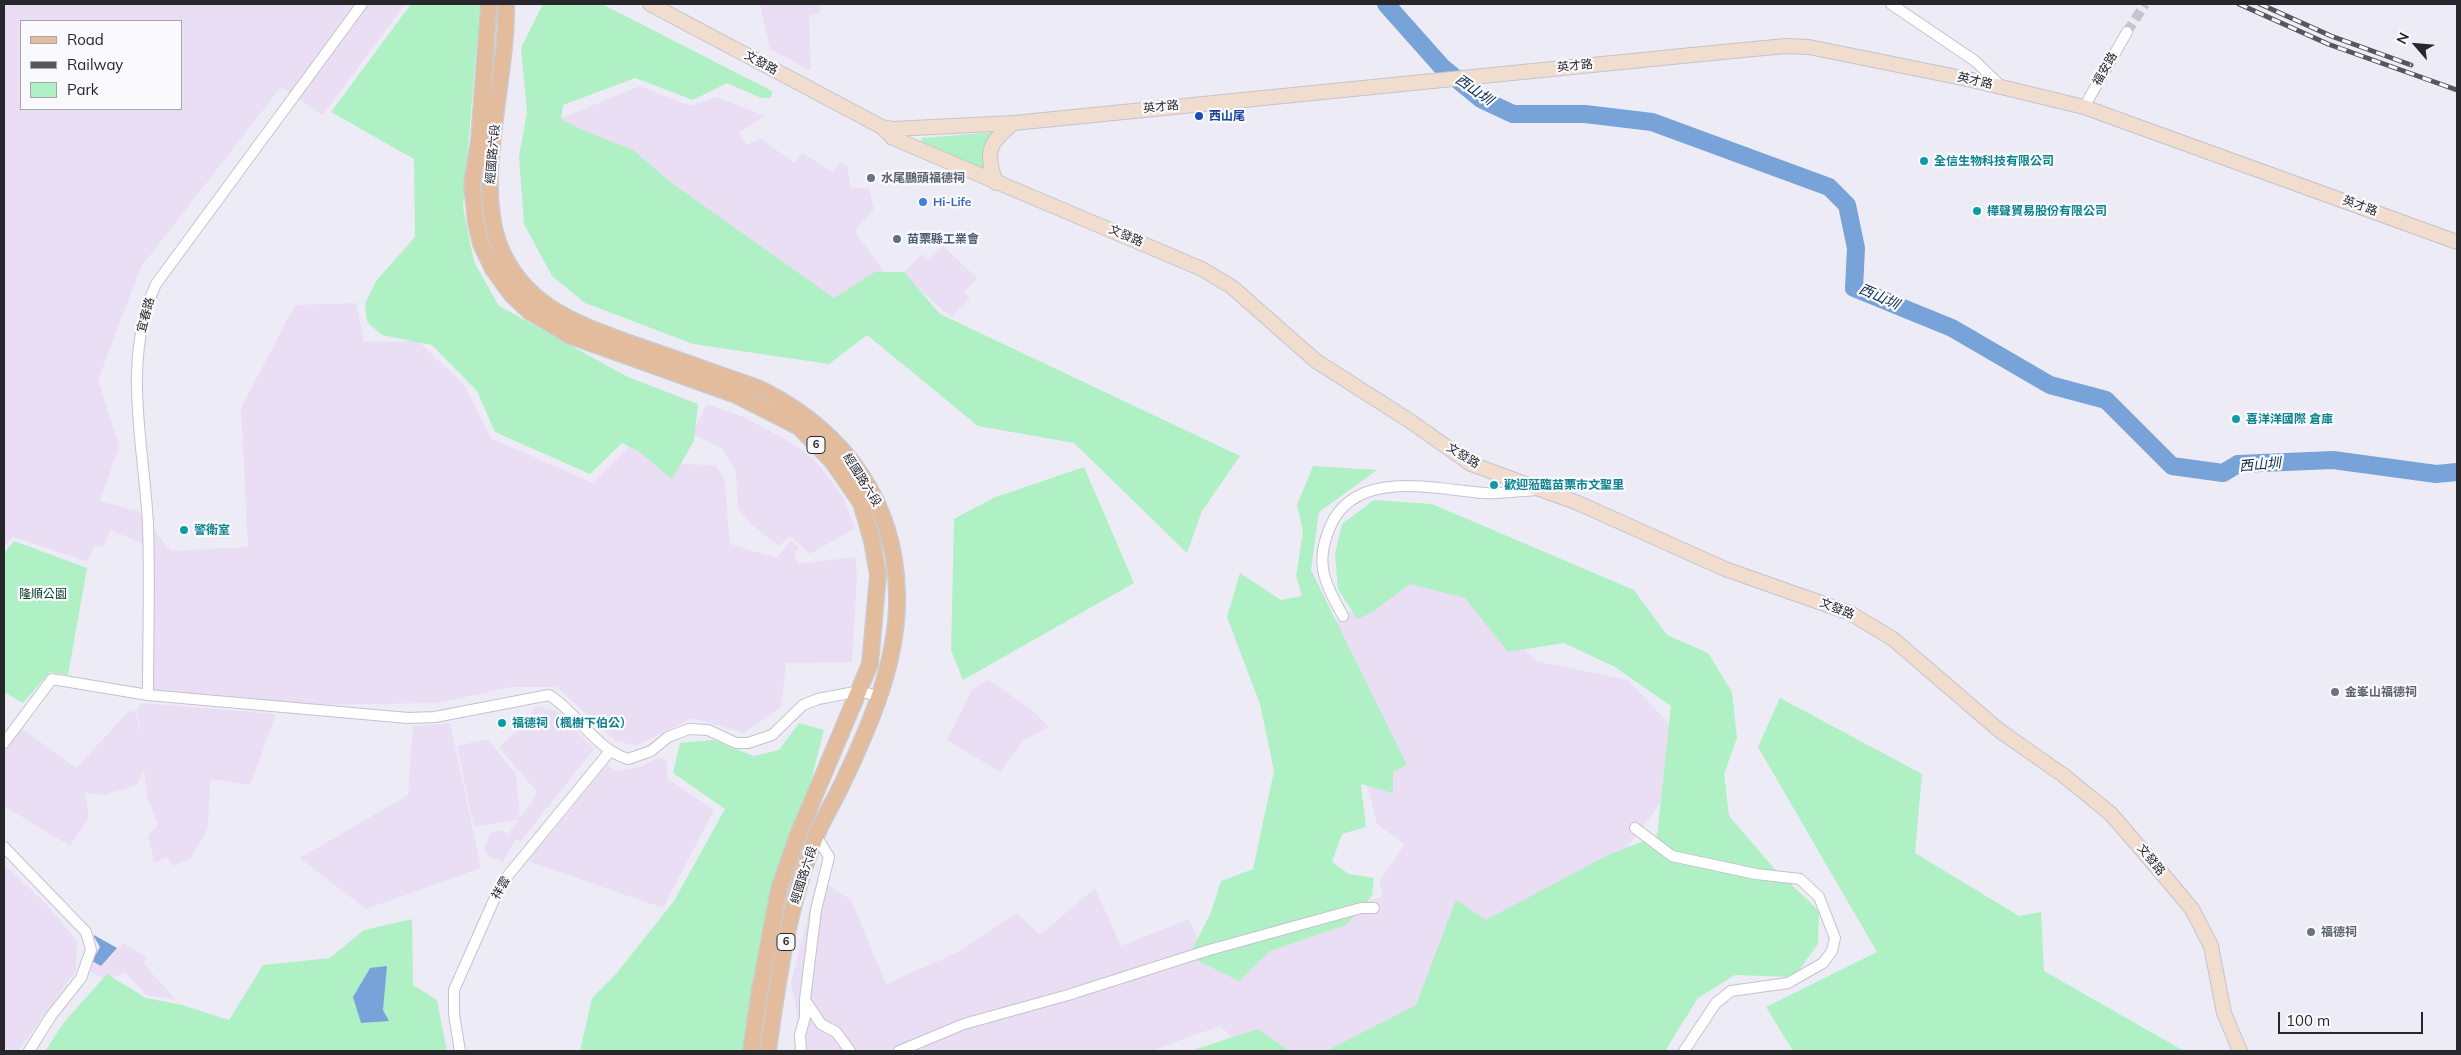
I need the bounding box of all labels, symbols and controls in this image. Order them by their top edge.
legend [20,20,182,110]
north arrow [2391,20,2441,70]
text: N [2392,29,2413,47]
text: Road [67,30,104,49]
street label: 文發路 [742,48,780,78]
street label: 福安路 [2090,50,2120,88]
text: Railway [67,55,123,74]
street label: 英才路 [1556,57,1594,75]
street label: 英才路 [1956,70,1994,92]
water label: 西山圳 [1452,71,1496,109]
text: Park [67,80,99,99]
street label: 英才路 [1142,98,1180,116]
place label: 西山尾 [1209,109,1245,123]
marker: 西山尾 [1193,110,1205,122]
street label: 經國路六段 [483,123,503,185]
place label: 全信生物科技有限公司 [1934,154,2054,168]
marker: 全信生物科技有限公司 [1918,155,1930,167]
place label: 水尾鵬頭福德祠 [881,171,965,185]
marker: 水尾鵬頭福德祠 [865,172,877,184]
street label: 英才路 [2341,193,2379,219]
place label: Hi-Life [933,195,971,209]
marker: Hi-Life [917,196,929,208]
place label: 樺聲貿易股份有限公司 [1987,204,2107,218]
marker: 樺聲貿易股份有限公司 [1971,205,1983,217]
street label: 文發路 [1107,222,1145,250]
place label: 苗栗縣工業會 [907,232,979,246]
marker: 苗栗縣工業會 [891,233,903,245]
water label: 西山圳 [1856,281,1902,313]
street label: 宜春路 [134,296,158,334]
place label: 喜洋洋國際 倉庫 [2246,412,2333,426]
marker: 喜洋洋國際 倉庫 [2230,413,2242,425]
road number: 6 [807,436,825,454]
street label: 文發路 [1444,441,1482,471]
street label: 經國路六段 [840,451,884,509]
water label: 西山圳 [2238,455,2282,475]
place label: 歡迎蒞臨苗栗市文聖里 [1504,478,1624,492]
marker: 歡迎蒞臨苗栗市文聖里 [1488,479,1500,491]
place label: 警衛室 [194,523,230,537]
marker: 警衛室 [178,524,190,536]
park label: 隆順公園 [19,587,67,601]
street label: 文發路 [1818,596,1856,622]
place label: 金峯山福德祠 [2345,685,2417,699]
marker: 金峯山福德祠 [2329,686,2341,698]
place label: 福德祠（楓樹下伯公） [512,716,632,730]
marker: 福德祠（楓樹下伯公） [496,717,508,729]
street label: 文發路 [2134,841,2168,879]
street label: 經國路六段 [788,844,820,906]
street label: 祥雲 [489,874,513,902]
place label: 福德祠 [2321,925,2357,939]
marker: 福德祠 [2305,926,2317,938]
road number: 6 [777,934,795,950]
scale bar [2281,1002,2426,1034]
text: 100 m [2286,1011,2330,1030]

